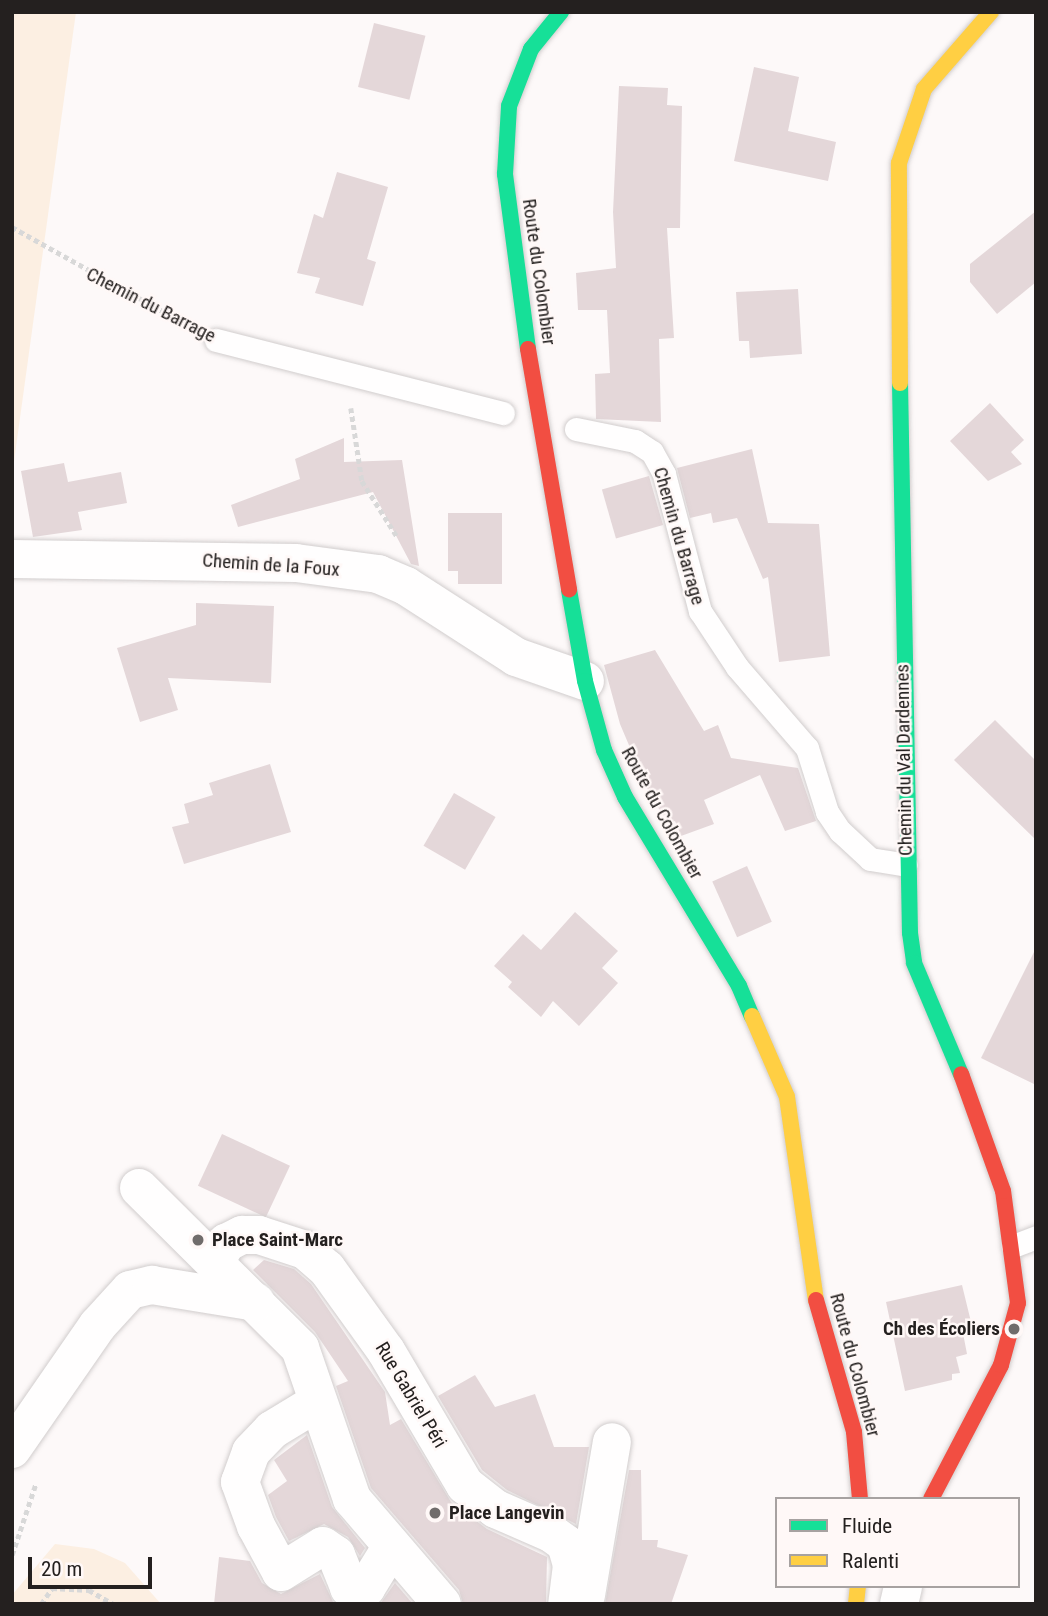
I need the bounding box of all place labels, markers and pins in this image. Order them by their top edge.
place label: Place Saint-Marc [212,1229,343,1251]
marker: Place Saint-Marc [190,1232,206,1248]
place label: Ch des Écoliers [883,1318,1000,1340]
marker: Ch des Écoliers [1006,1321,1022,1337]
place label: Place Langevin [449,1502,564,1524]
marker: Place Langevin [427,1505,443,1521]

